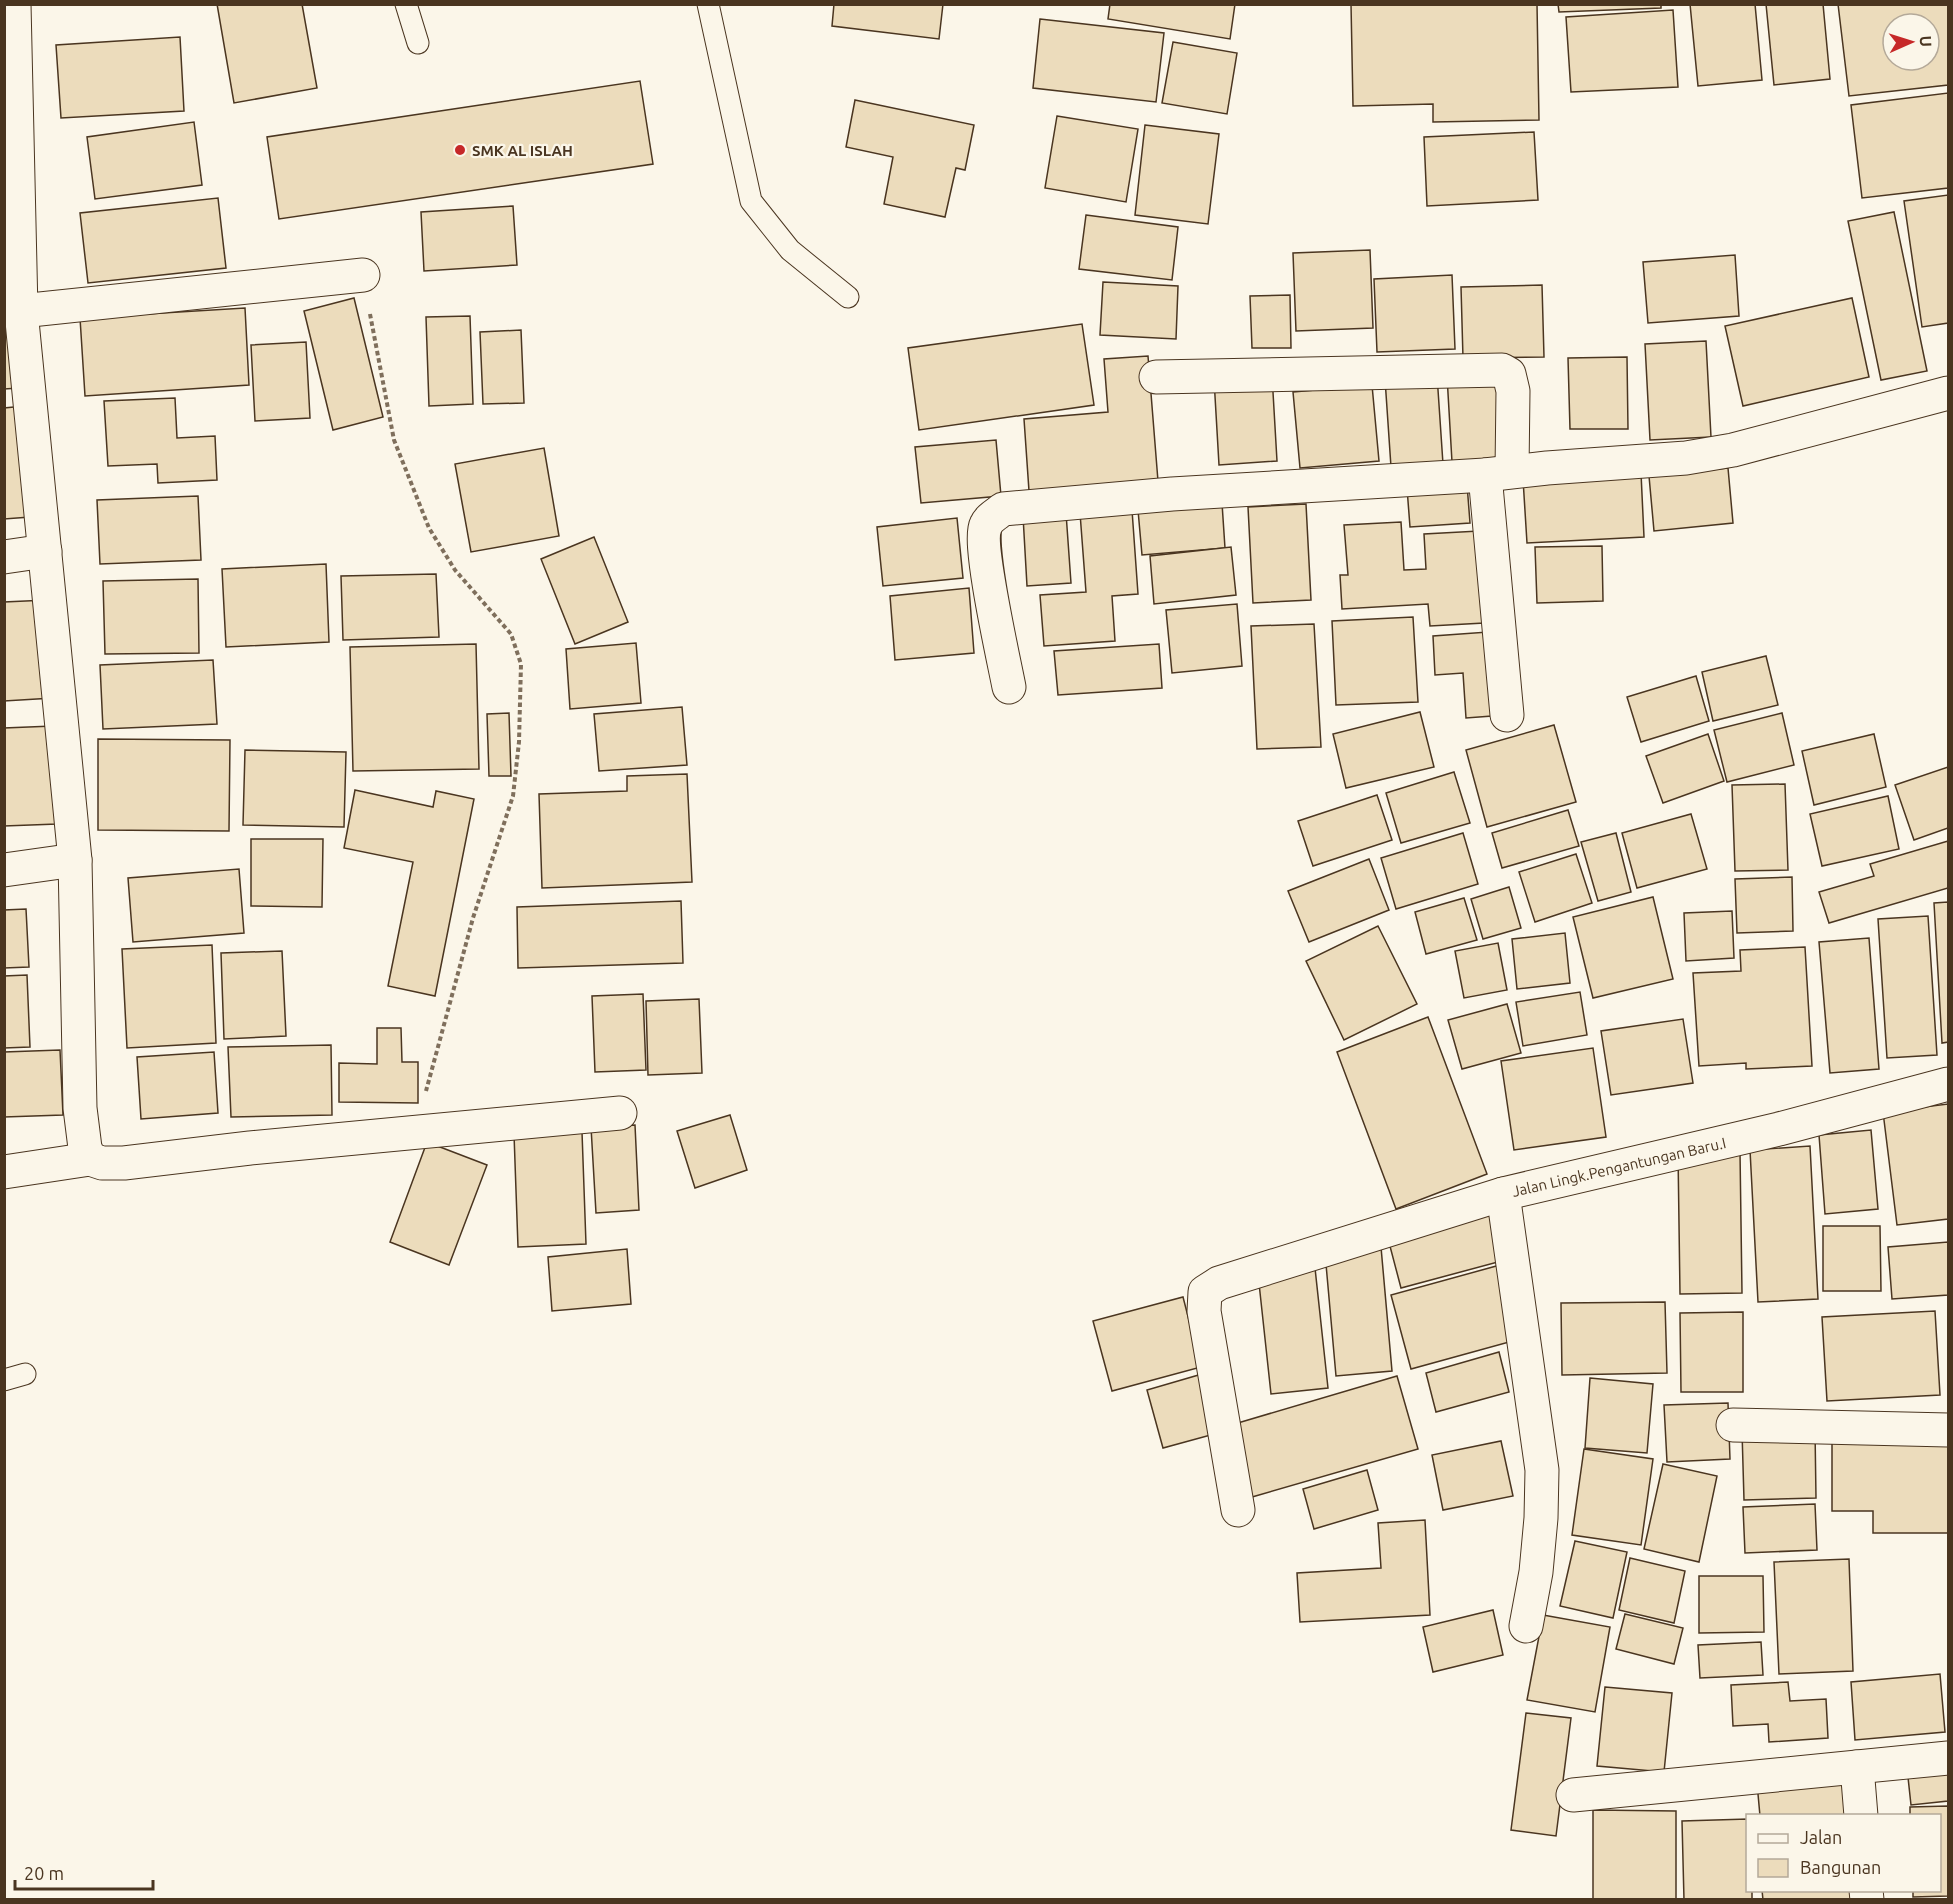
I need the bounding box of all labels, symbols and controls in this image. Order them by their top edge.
north arrow [1881,12,1941,72]
text: U [1917,35,1935,47]
place label: SMK AL ISLAH [472,142,573,159]
marker: SMK AL ISLAH [453,143,467,157]
street label: Jalan Lingk.Pengantungan Baru.I [1510,1134,1728,1200]
legend [1746,1814,1941,1892]
text: Jalan [1800,1827,1842,1847]
scale bar [15,1853,153,1891]
text: Bangunan [1800,1857,1881,1877]
text: 20 m [24,1863,64,1883]

